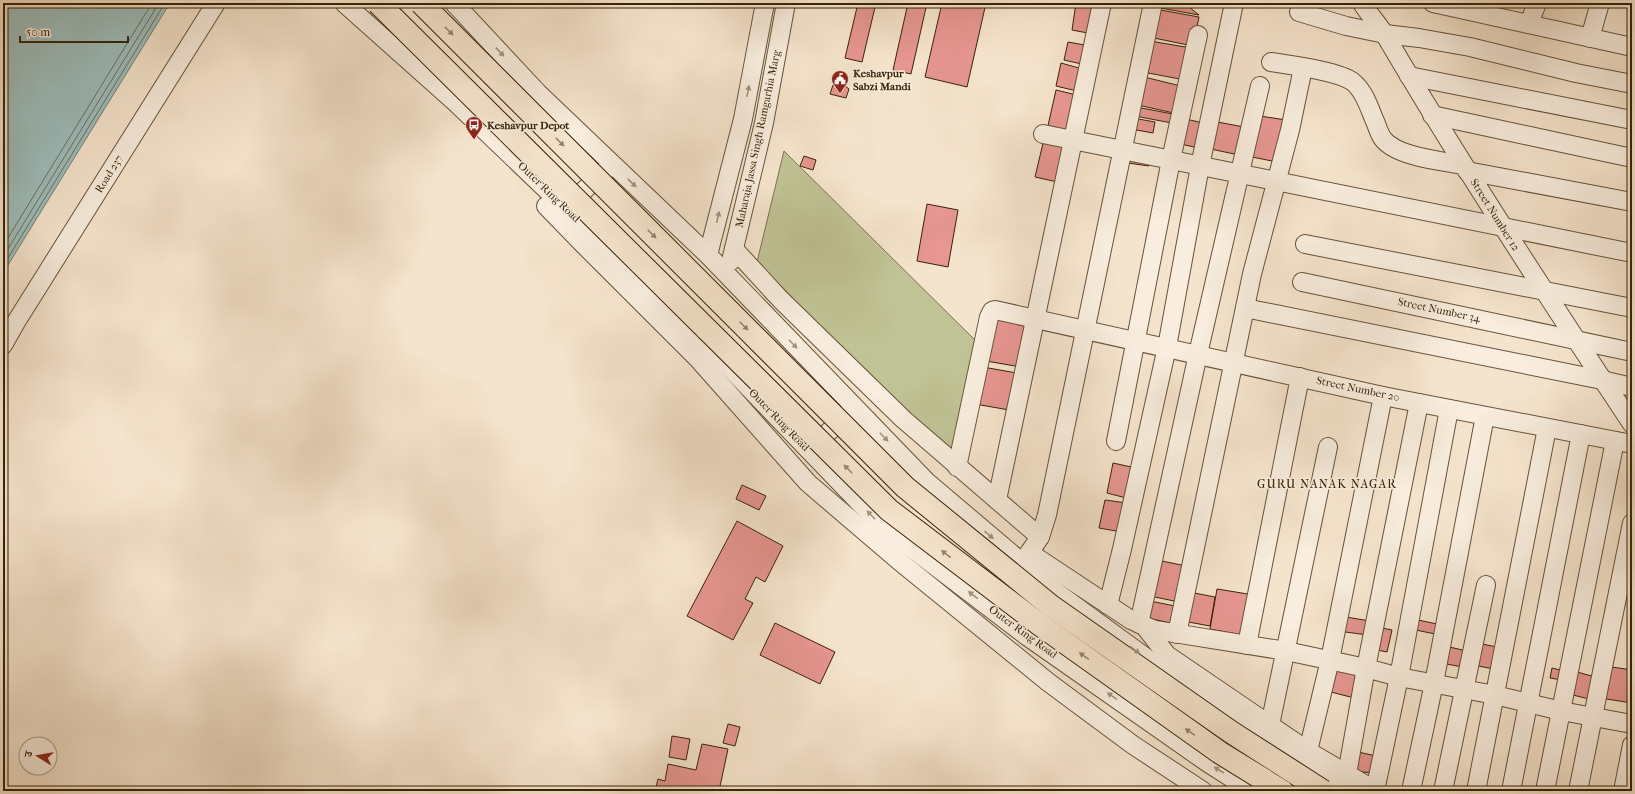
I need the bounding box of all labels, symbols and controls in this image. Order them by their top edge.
scale bar [20,18,128,44]
text: 50 m [26,25,50,39]
one-way arrow [444,26,454,36]
one-way arrow [495,47,505,57]
street label: Maharaja Jassa Singh Ramgarhia Marg [733,49,783,229]
place label: Keshavpur Sabzi Mandi [853,67,911,93]
public building icon: Keshavpur Sabzi Mandi [830,69,850,94]
one-way arrow [746,85,752,97]
bus stop icon: Keshavpur Depot [464,115,484,140]
place label: Keshavpur Depot [487,119,570,132]
one-way arrow [556,137,565,147]
street label: Road 237 [92,153,126,195]
street label: Outer Ring Road [515,159,584,226]
street label: Street Number 12 [1468,176,1523,254]
one-way arrow [627,178,637,188]
one-way arrow [715,211,721,224]
one-way arrow [647,229,657,239]
street label: Street Number 34 [1397,295,1482,325]
one-way arrow [739,321,749,331]
one-way arrow [788,339,797,348]
street label: Street Number 20 [1315,374,1401,404]
street label: Outer Ring Road [746,386,813,455]
one-way arrow [879,432,888,442]
one-way arrow [843,464,853,474]
district label: GURU NANAK NAGAR [1257,477,1397,491]
one-way arrow [866,510,876,520]
one-way arrow [984,530,994,540]
one-way arrow [941,549,952,558]
one-way arrow [967,591,978,600]
street label: Outer Ring Road [986,603,1061,662]
one-way arrow [1130,646,1141,654]
one-way arrow [1079,652,1090,660]
one-way arrow [1107,692,1117,700]
one-way arrow [1185,728,1195,736]
north arrow [18,736,58,776]
text: उ [22,749,36,759]
one-way arrow [1214,766,1224,774]

